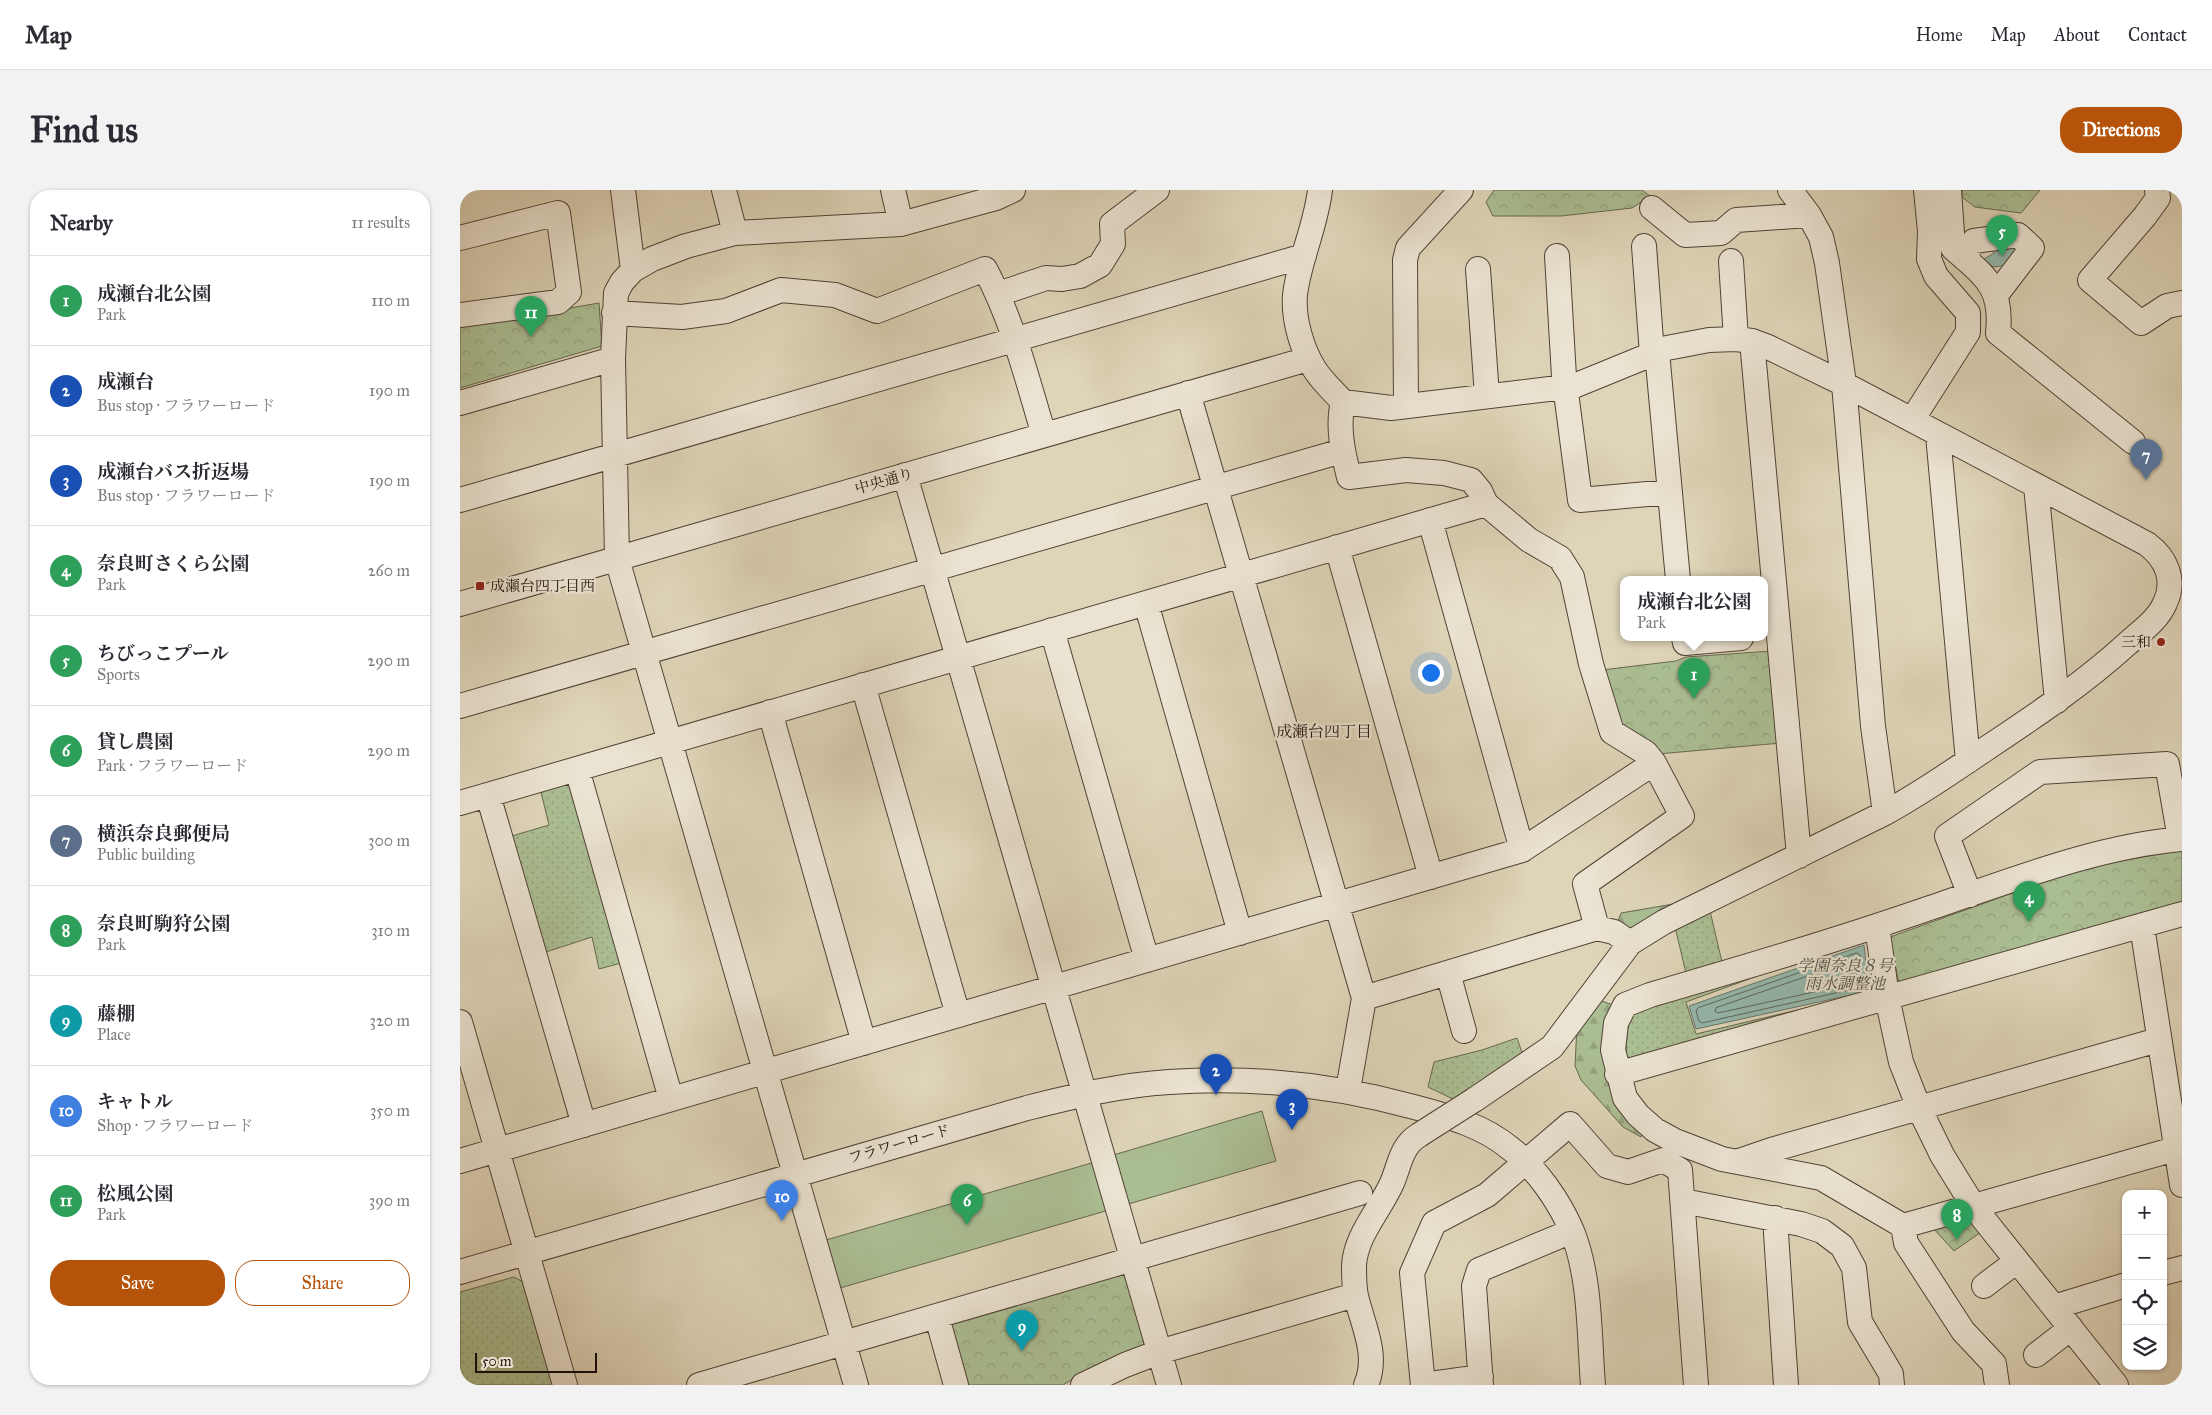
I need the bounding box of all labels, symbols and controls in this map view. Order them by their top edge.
text: Map [25,20,72,50]
text: Home [1916,24,1963,46]
text: Map [1991,24,2026,46]
text: About [2054,24,2100,46]
text: Contact [2128,24,2187,46]
button: Directions [2060,107,2182,153]
text: Find us [30,109,138,152]
text: Nearby [50,210,113,236]
text: 11 results [351,213,410,232]
pin: 5 [1986,215,2018,256]
text: 成瀬台北公園 [97,282,211,305]
text: 1 [63,291,69,310]
text: 110 m [371,291,410,310]
pin: 11 [515,296,547,337]
text: Park [97,305,126,324]
text: 成瀬台 [97,370,154,393]
text: 2 [62,381,70,400]
text: 190 m [369,381,410,400]
text: Bus stop · フラワーロード [97,396,275,415]
pin: 7 [2130,439,2162,480]
text: 成瀬台バス折返場 [97,460,249,483]
street label: 中央通り [853,464,915,498]
text: 3 [63,471,69,490]
text: 190 m [369,471,410,490]
text: Bus stop · フラワーロード [97,486,275,505]
text: 奈良町さくら公園 [97,552,249,575]
text: 4 [62,561,70,580]
text: 260 m [368,561,410,580]
text: Park [97,575,126,594]
popup [1620,576,1768,641]
place label: 成瀬台四丁目西 [490,577,595,595]
marker: 成瀬台四丁目西 [474,580,486,592]
text: 成瀬台北公園 [1637,590,1751,613]
text: Park [1637,613,1666,632]
place label: 三和 [2121,633,2151,651]
marker: 三和 [2155,636,2167,648]
text: ちびっこプール [97,642,229,665]
text: 5 [62,651,70,670]
text: 290 m [367,651,410,670]
pin: 1 [1678,658,1710,699]
your location [1418,660,1444,686]
text: Sports [97,665,140,684]
district label: 成瀬台四丁目 [1276,722,1372,741]
text: 貸し農園 [97,730,173,753]
text: 6 [62,741,70,760]
text: 290 m [367,741,410,760]
text: Park · フラワーロード [97,756,248,775]
text: 横浜奈良郵便局 [97,822,230,845]
text: 7 [62,831,70,850]
text: 300 m [368,831,410,850]
text: Public building [97,845,195,864]
pin: 4 [2013,881,2045,922]
text: 奈良町駒狩公園 [97,912,230,935]
text: 8 [62,921,70,940]
text: 310 m [371,921,410,940]
text: Park [97,935,126,954]
water label: 学園奈良８号 雨水調整池 [1797,956,1894,993]
text: 藤棚 [97,1002,135,1025]
text: 9 [62,1011,70,1030]
text: 320 m [370,1011,410,1030]
text: Place [97,1025,131,1044]
pin: 2 [1200,1054,1232,1095]
pin: 3 [1276,1089,1308,1130]
text: キャトル [97,1090,173,1113]
text: 10 [58,1101,74,1120]
text: 350 m [370,1101,410,1120]
text: Shop · フラワーロード [97,1116,254,1135]
street label: フラワーロード [846,1121,952,1167]
pin: 10 [766,1180,798,1221]
text: 松風公園 [97,1182,173,1205]
pin: 6 [951,1184,983,1225]
map controls [2122,1190,2167,1370]
button: + [2122,1190,2167,1235]
text: 11 [60,1191,72,1210]
text: 390 m [369,1191,410,1210]
pin: 8 [1941,1199,1973,1240]
text: Park [97,1205,126,1224]
button: − [2122,1235,2167,1280]
button: Save [50,1260,225,1306]
button: Share [235,1260,410,1306]
button: locate [2122,1280,2167,1325]
pin: 9 [1006,1310,1038,1351]
button: layers [2122,1325,2167,1370]
scale bar [475,1350,598,1373]
text: 50 m [482,1353,511,1370]

